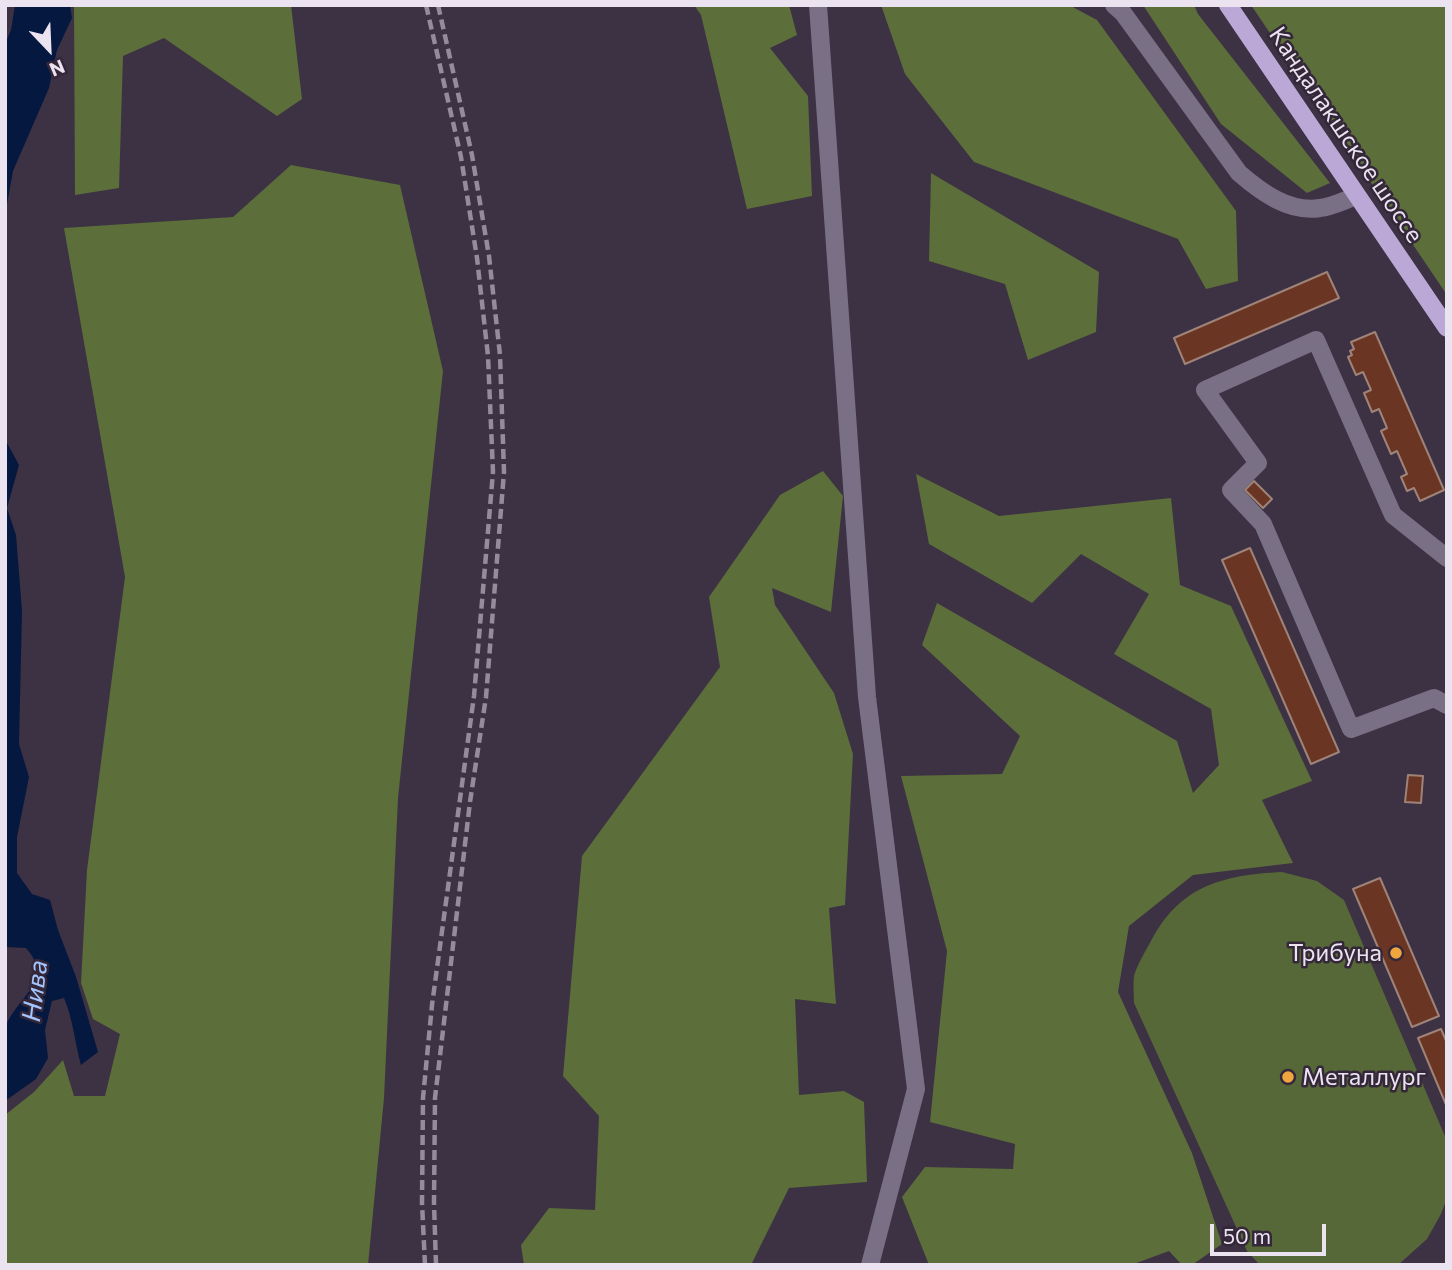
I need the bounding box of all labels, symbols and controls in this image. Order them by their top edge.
north arrow [14,14,84,84]
street label: Кандалакшское шоссе [1263,22,1429,248]
text: N [46,55,68,82]
place label: Трибуна [1288,939,1382,967]
marker: Трибуна [1388,945,1404,961]
water label: Нива [16,958,54,1024]
place label: Металлург [1302,1063,1426,1091]
marker: Металлург [1280,1069,1296,1085]
scale bar [1214,1210,1330,1254]
text: 50 m [1223,1223,1271,1248]

